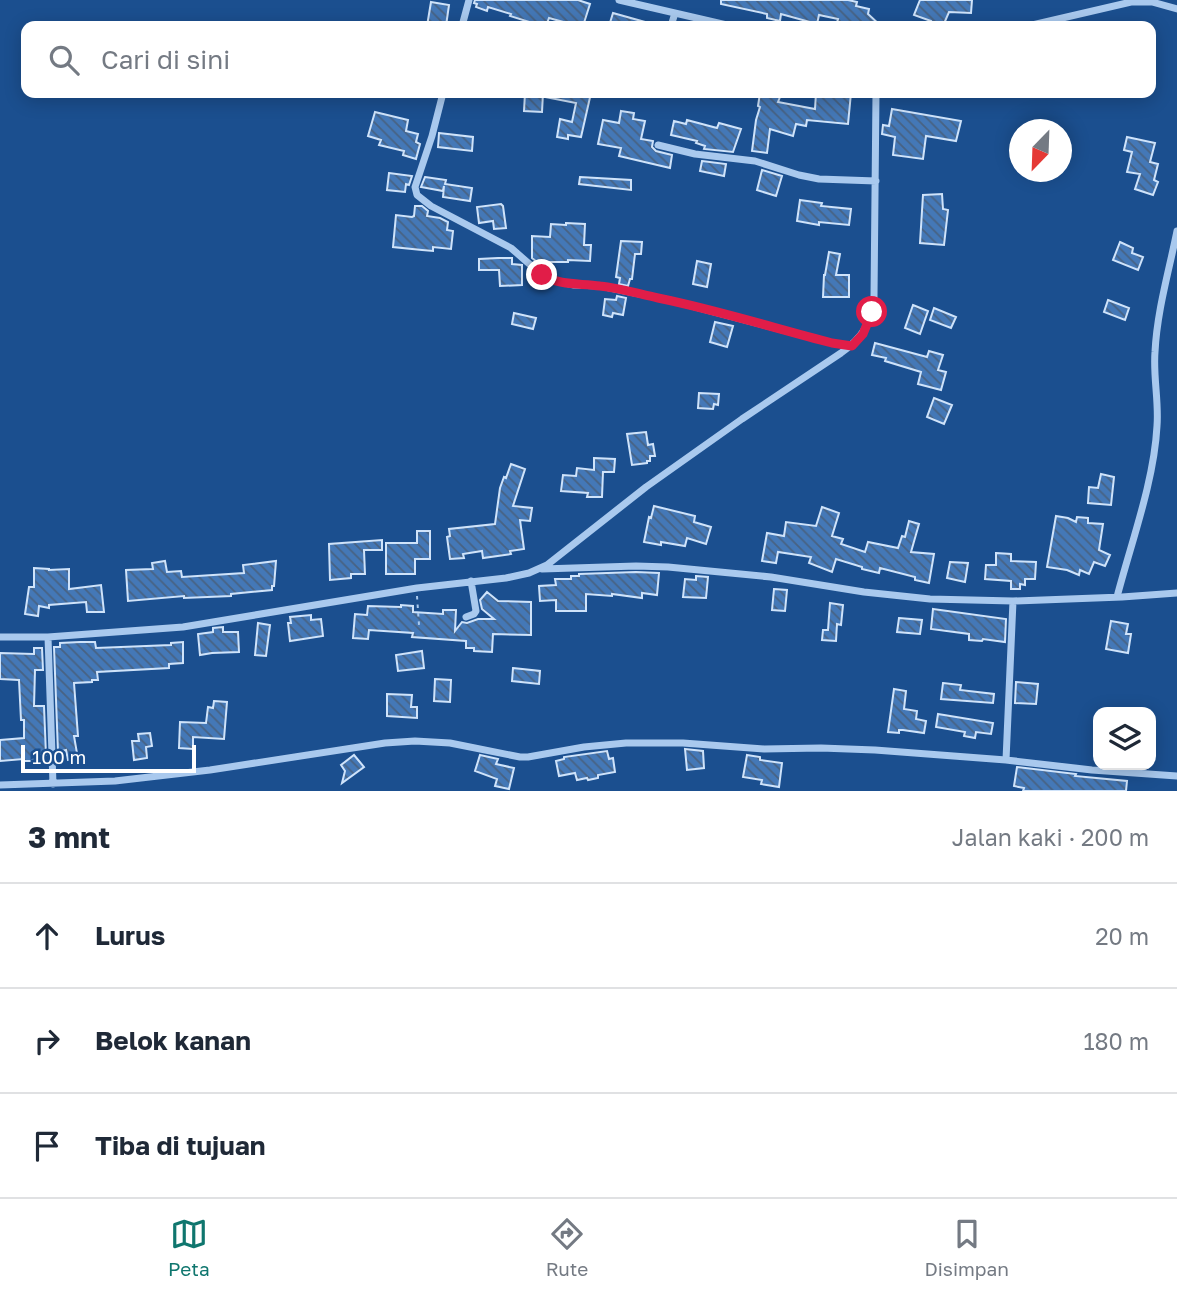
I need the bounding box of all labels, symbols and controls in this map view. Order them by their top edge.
search box [21,21,1156,98]
icon: search [45,41,83,79]
text: Cari di sini [101,44,230,75]
north arrow [1009,119,1072,182]
route end [526,259,557,290]
route start [856,296,887,327]
map controls [1093,707,1156,770]
button: layers [1093,707,1156,770]
scale bar [21,742,196,774]
text: 100 m [32,745,86,768]
text: 3 mnt [28,819,110,855]
text: Jalan kaki · 200 m [952,823,1149,851]
icon: ahead [28,917,66,955]
text: Lurus [95,920,165,951]
text: 20 m [1095,922,1149,950]
icon: right [28,1022,66,1060]
text: Belok kanan [95,1025,251,1056]
text: 180 m [1083,1027,1149,1055]
icon: arrive [28,1127,66,1165]
text: Tiba di tujuan [95,1130,265,1161]
tab: Peta [168,1215,210,1280]
tab: Rute [546,1215,588,1280]
tab: Disimpan [924,1215,1009,1280]

